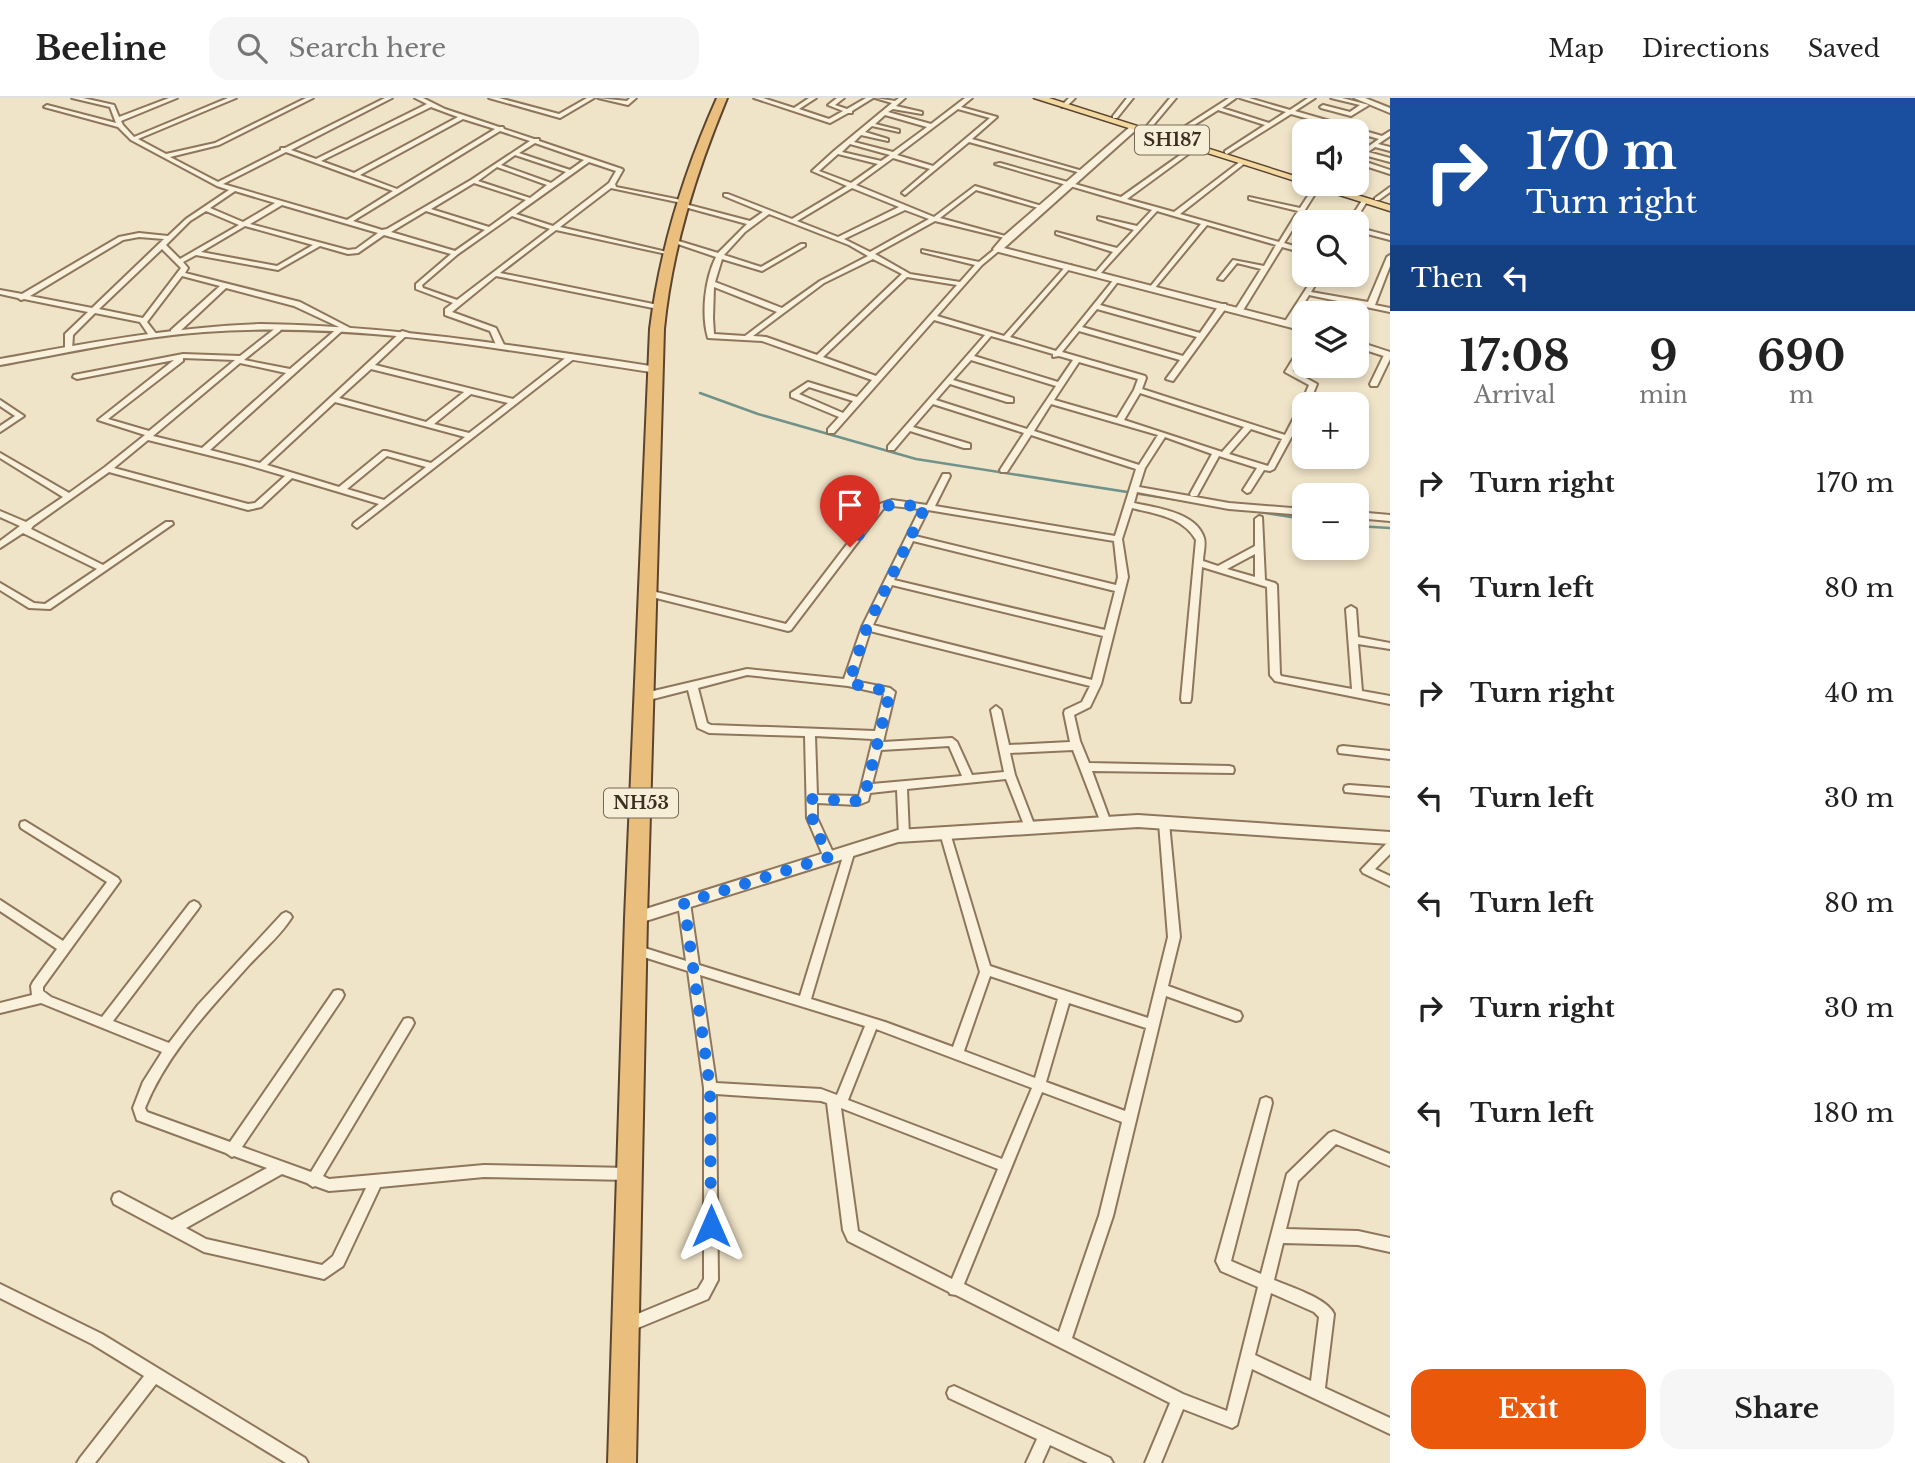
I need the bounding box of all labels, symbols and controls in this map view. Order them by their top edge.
search box [209,17,699,80]
text: Beeline [35,28,167,69]
icon: search [233,29,271,67]
text: Search here [289,32,446,64]
text: Map [1548,34,1604,63]
text: Directions [1642,34,1770,63]
text: Saved [1808,34,1880,63]
map controls [1292,119,1369,560]
button: sound [1292,119,1369,196]
text: 170 m [1526,121,1677,182]
road number: SH187 [1135,126,1209,154]
icon: right [1411,126,1502,217]
text: Turn right [1526,182,1697,222]
button: search [1292,210,1369,287]
icon: left [1497,259,1535,297]
text: Then [1411,262,1483,294]
button: layers [1292,301,1369,378]
text: 17:08 [1460,330,1570,382]
text: 9 [1649,330,1678,382]
text: 690 [1757,330,1846,382]
text: Arrival [1474,381,1555,409]
text: min [1639,381,1688,409]
text: m [1789,381,1814,409]
button: + [1292,392,1369,469]
icon: right [1411,464,1449,502]
text: Turn right [1470,467,1615,499]
text: 170 m [1815,467,1894,499]
pin [820,475,880,547]
button: − [1292,483,1369,560]
icon: arrive [831,486,869,524]
icon: left [1411,569,1449,607]
text: Turn left [1470,572,1594,604]
text: 80 m [1824,572,1894,604]
icon: right [1411,674,1449,712]
text: Turn right [1470,677,1615,709]
text: 40 m [1825,677,1894,709]
icon: left [1411,779,1449,817]
text: Turn left [1470,782,1594,814]
text: 30 m [1824,782,1894,814]
road number: NH53 [604,788,678,818]
icon: left [1411,884,1449,922]
text: Turn left [1470,887,1594,919]
text: 80 m [1824,887,1894,919]
icon: right [1411,989,1449,1027]
text: Turn right [1470,992,1615,1024]
text: 30 m [1824,992,1894,1024]
icon: left [1411,1094,1449,1132]
text: Turn left [1470,1097,1594,1129]
text: 180 m [1813,1097,1894,1129]
position arrow [674,1189,748,1263]
button: Exit [1411,1369,1646,1449]
button: Share [1660,1369,1894,1449]

